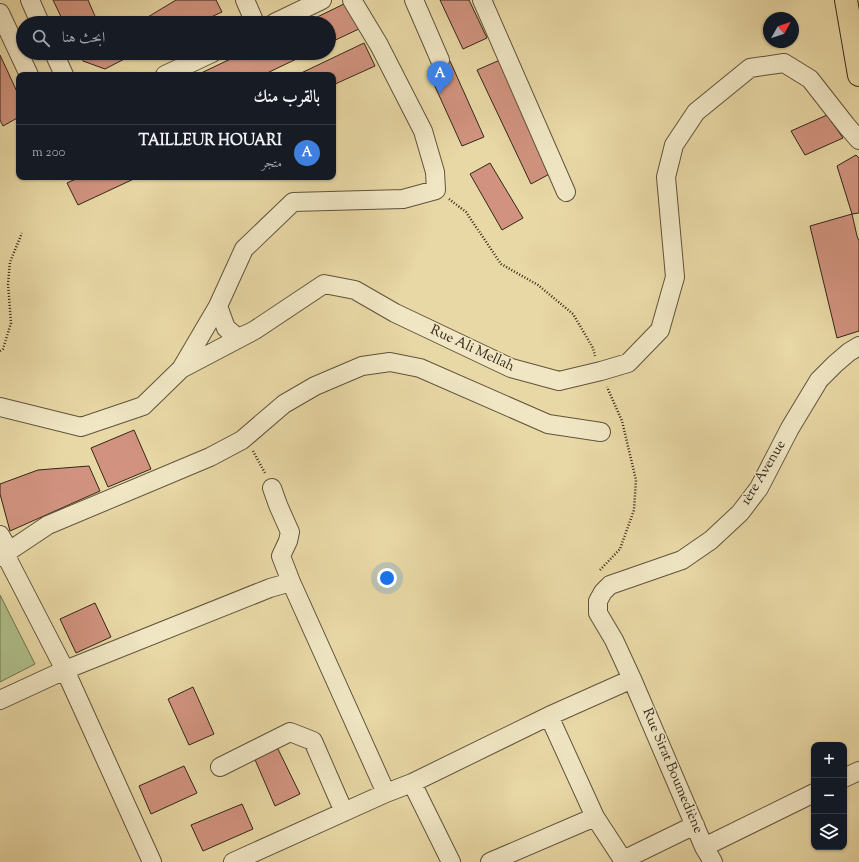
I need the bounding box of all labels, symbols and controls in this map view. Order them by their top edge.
north arrow [763,12,799,48]
search box [16,16,336,60]
icon: search [30,27,52,49]
text: ابحث هنا [62,28,105,49]
pin: A [427,61,453,94]
text: بالقرب منك [254,86,320,110]
text: TAILLEUR HOUARI [138,131,282,152]
text: 200 m [32,144,65,162]
text: A [302,144,312,162]
text: متجر [261,155,282,173]
street label: Rue Ali Mellah [427,321,517,377]
street label: 1ère Avenue [737,437,791,509]
your location [377,568,397,588]
street label: Rue Sirat Boumediène [637,705,707,837]
map controls [811,742,847,850]
button: + [811,742,847,778]
button: − [811,778,847,814]
button: layers [811,814,847,850]

